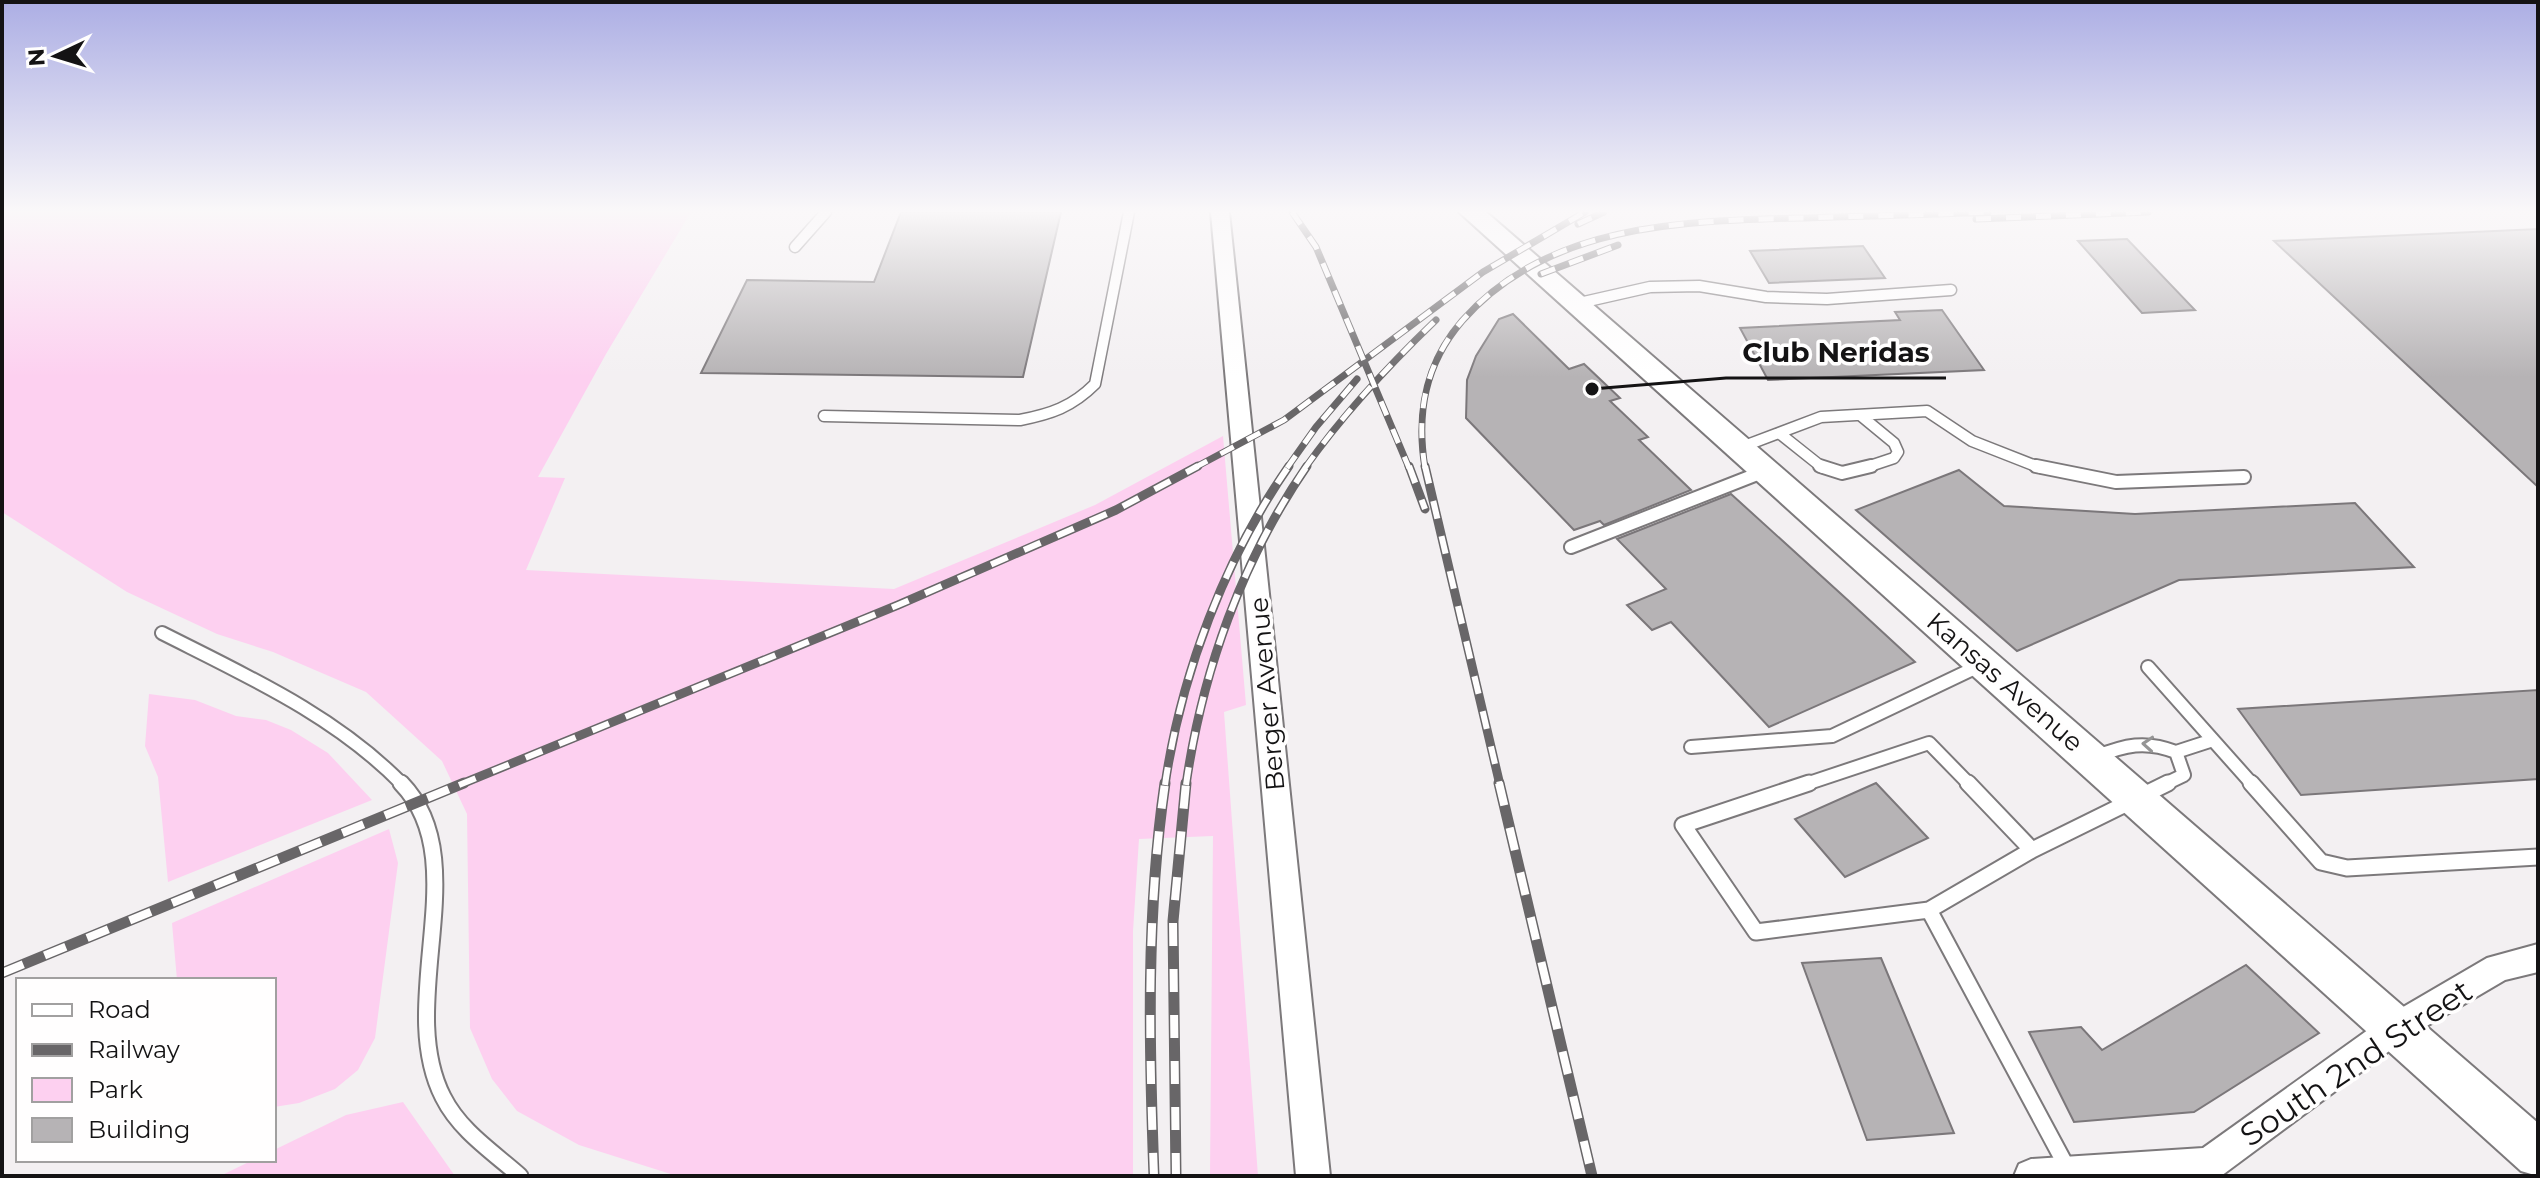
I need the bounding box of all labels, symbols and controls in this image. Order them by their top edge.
north arrow [16,16,96,96]
text: N [22,48,51,67]
callout: Club Neridas [1726,326,1946,378]
text: Club Neridas [1742,335,1930,369]
street label: Berger Avenue [1243,596,1291,792]
street label: Kansas Avenue [1920,605,2090,759]
one-way arrow [2141,736,2154,753]
street label: South 2nd Street [2233,971,2479,1154]
legend [16,978,276,1162]
text: Road [88,995,151,1024]
text: Railway [88,1035,180,1064]
text: Park [88,1075,143,1104]
text: Building [88,1115,191,1144]

